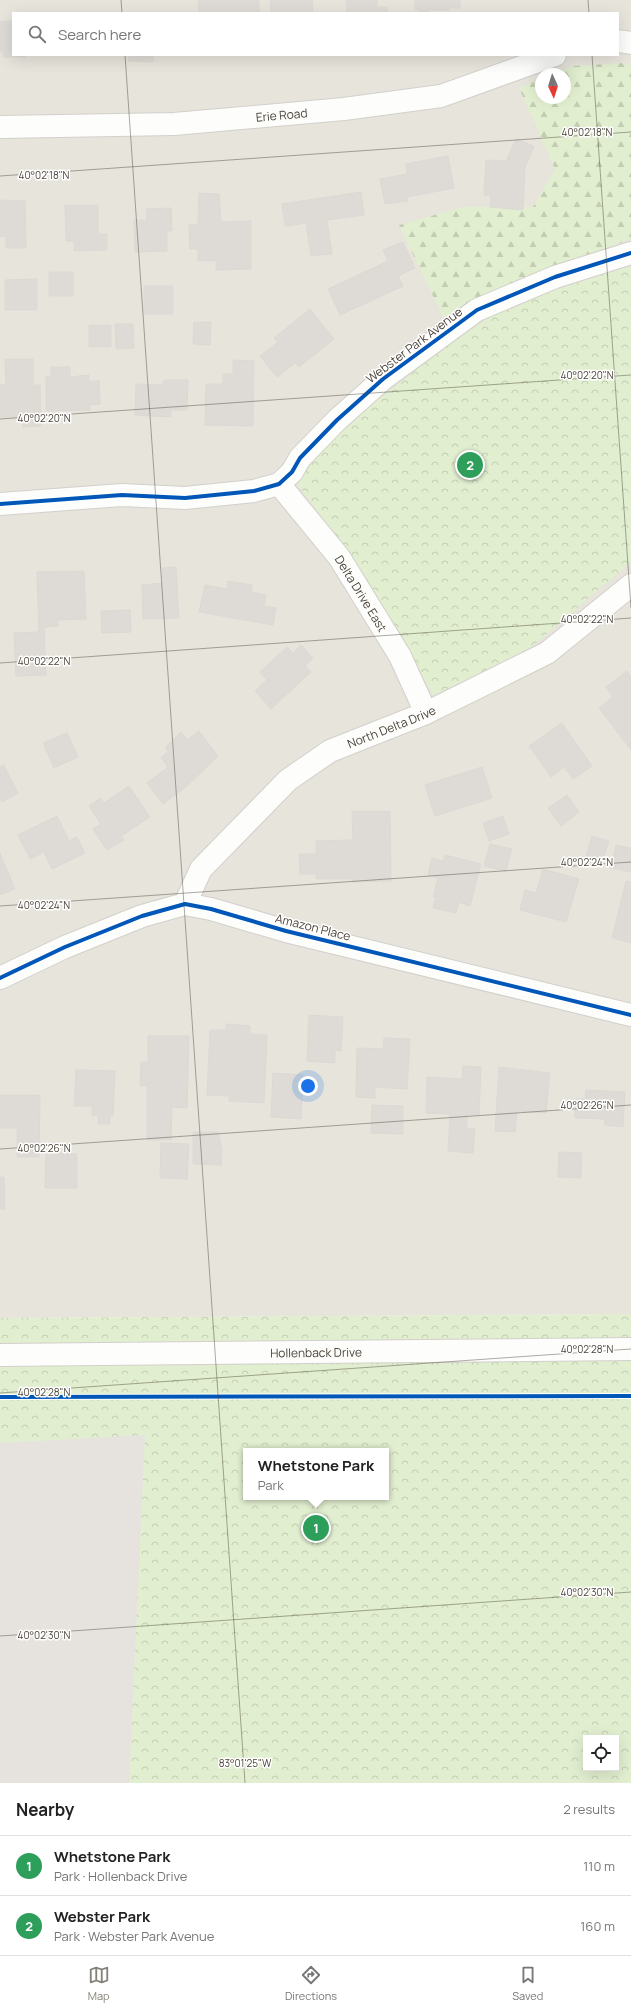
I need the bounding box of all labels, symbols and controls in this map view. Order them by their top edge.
search box [12,12,619,56]
icon: search [26,23,48,45]
text: Search here [58,24,141,45]
north arrow [535,68,571,104]
street label: Erie Road [255,104,308,125]
text: 40°02'18"N [562,125,613,139]
text: 40°02'18"N [19,168,70,182]
street label: Webster Park Avenue [362,303,466,387]
text: 40°02'20"N [561,368,614,382]
text: 40°02'20"N [18,411,71,425]
pin: 2 [457,450,483,480]
street label: Delta Drive East [331,552,391,635]
text: 40°02'22"N [561,612,613,626]
text: 40°02'22"N [18,654,70,668]
street label: North Delta Drive [345,701,438,752]
text: 40°02'24"N [561,855,613,869]
text: 40°02'24"N [18,898,70,912]
street label: Amazon Place [274,909,352,945]
your location [298,1076,318,1096]
text: 40°02'26"N [560,1098,614,1112]
text: 40°02'26"N [17,1141,71,1155]
text: 40°02'28"N [561,1342,614,1356]
street label: Hollenback Drive [270,1343,362,1361]
text: 40°02'28"N [18,1385,71,1399]
popup [243,1448,389,1500]
text: Whetstone Park [258,1455,374,1476]
text: Park [258,1476,284,1494]
pin: 1 [303,1513,329,1543]
text: 40°02'30"N [561,1585,614,1599]
text: 40°02'30"N [18,1628,71,1642]
map controls [583,1735,619,1771]
button: locate [583,1735,619,1771]
text: 83°01'25"W [219,1756,272,1770]
text: Nearby [16,1798,74,1821]
text: 2 results [563,1800,615,1818]
text: Whetstone Park [54,1846,170,1867]
text: 1 [26,1857,32,1875]
text: 110 m [583,1857,615,1875]
text: Park · Hollenback Drive [54,1867,187,1885]
text: Webster Park [54,1906,150,1927]
text: 2 [25,1917,33,1935]
text: 160 m [580,1917,615,1935]
text: Park · Webster Park Avenue [54,1927,214,1945]
tab: Map [88,1964,110,2003]
tab: Directions [285,1964,337,2003]
tab: Saved [512,1964,543,2003]

